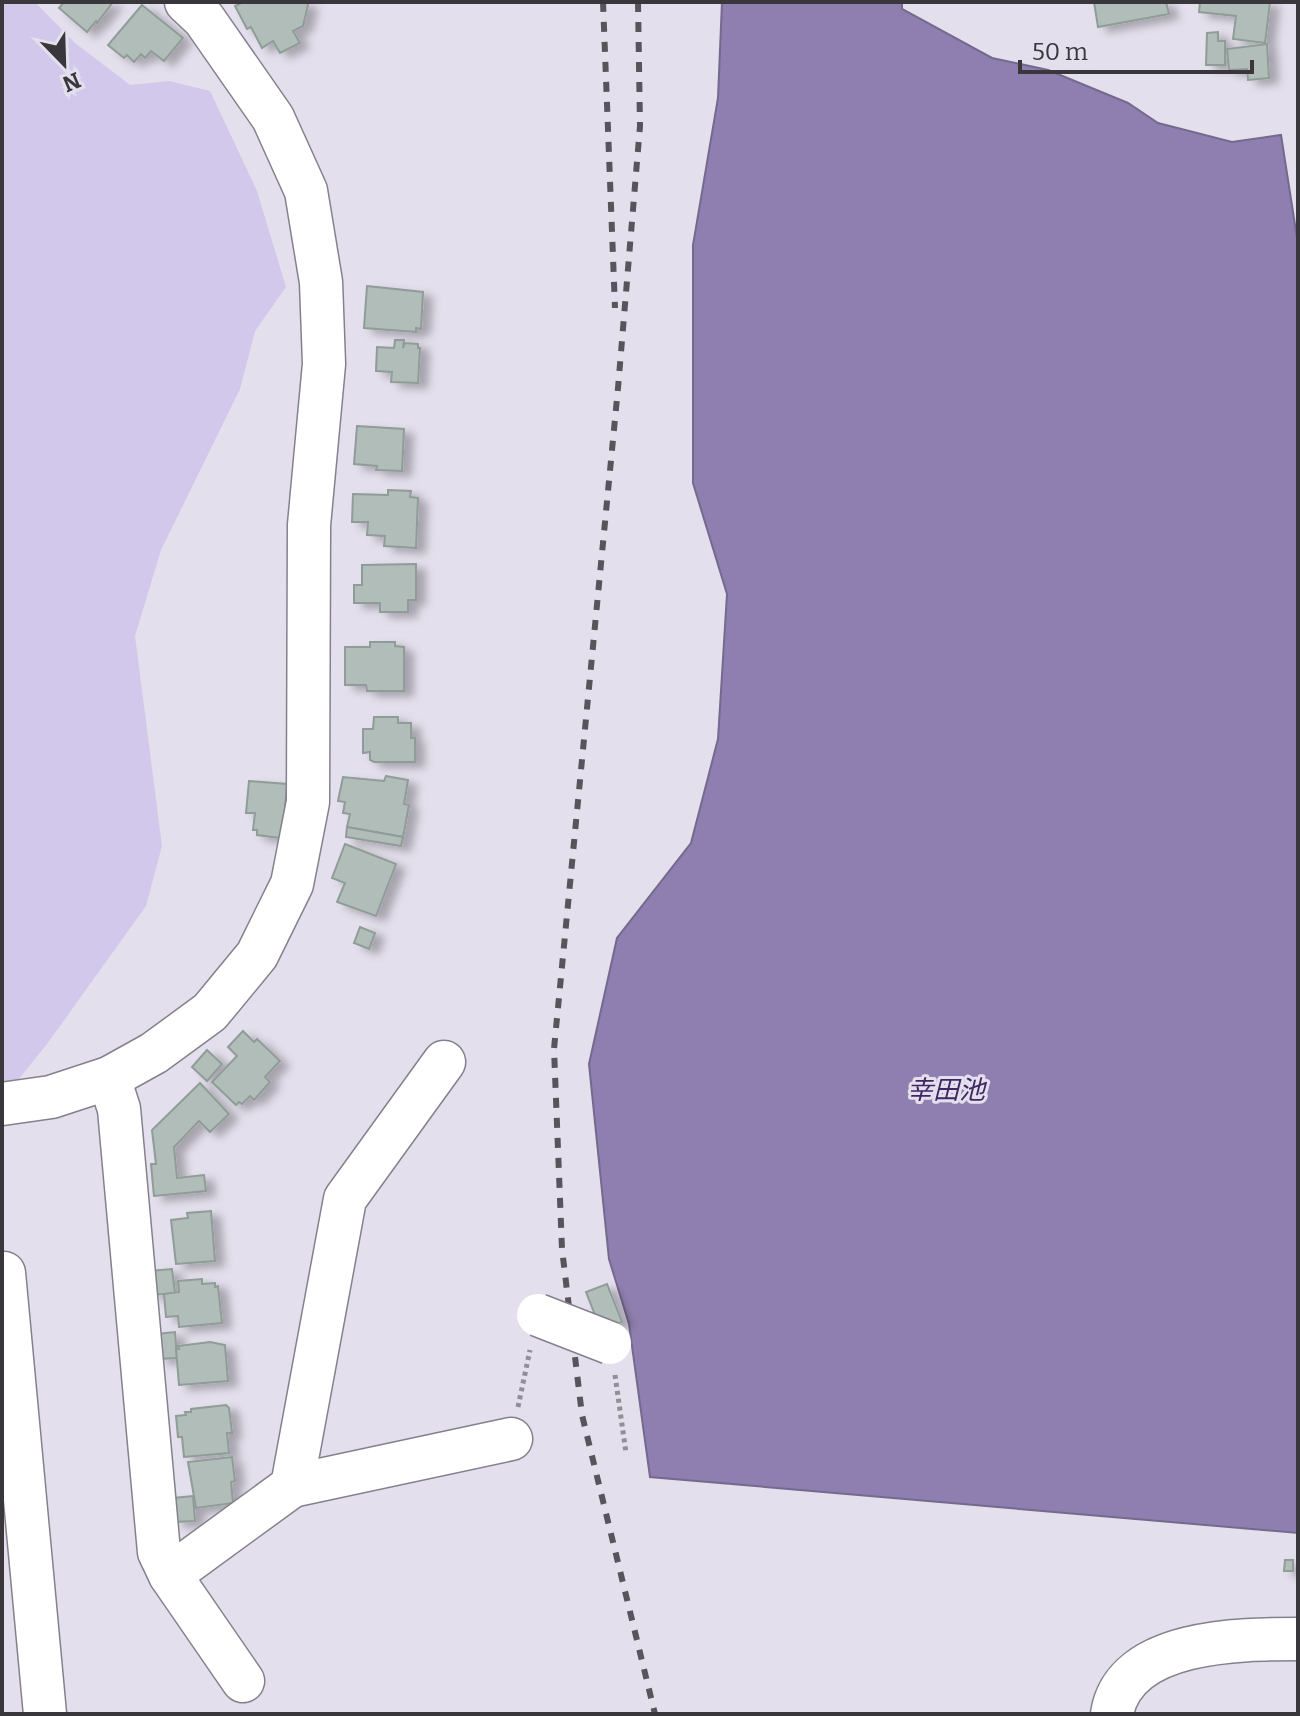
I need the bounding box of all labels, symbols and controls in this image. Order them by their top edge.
north arrow [24,24,104,104]
scale bar [1020,24,1252,74]
text: 50 m [1032,38,1088,66]
text: N [59,66,85,98]
water label: 幸田池 [907,1075,988,1106]

